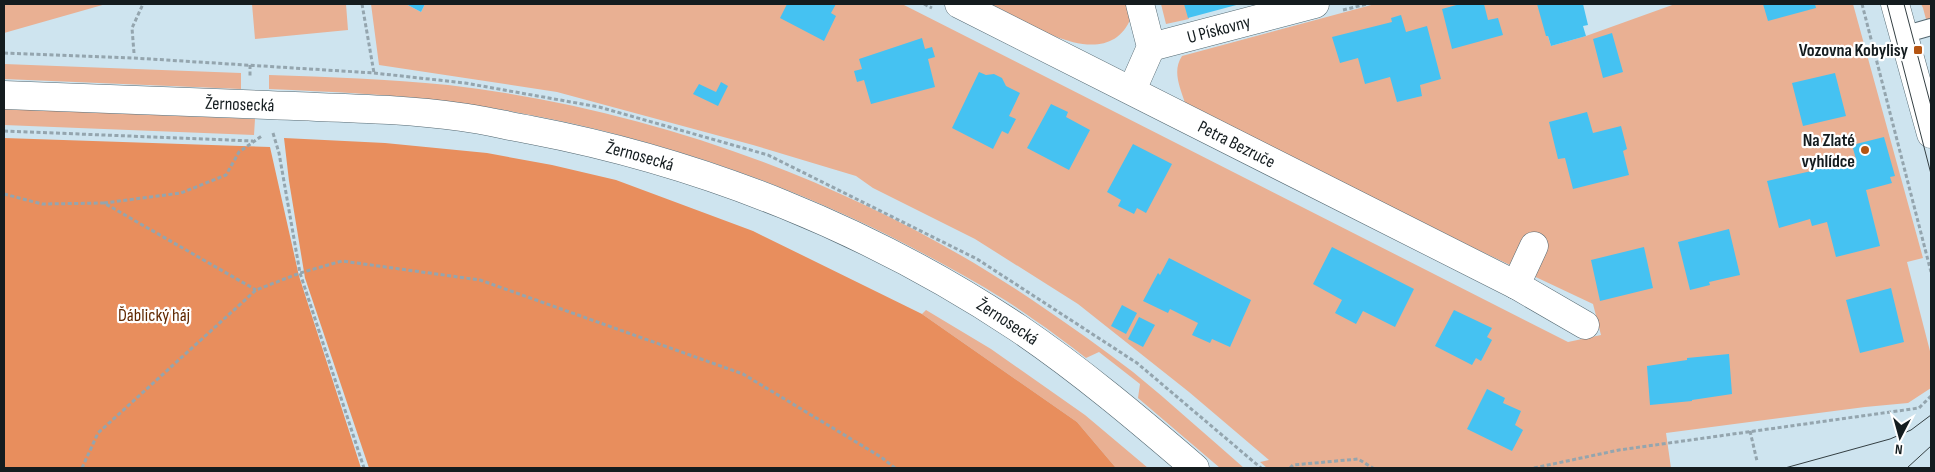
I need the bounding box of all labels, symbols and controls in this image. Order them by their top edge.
street label: U Pískovny [1185,11,1253,48]
place label: Vozovna Kobylisy [1799,40,1909,61]
marker: Vozovna Kobylisy [1912,44,1924,56]
street label: Žernosecká [205,92,275,116]
street label: Petra Bezruče [1195,116,1279,172]
place label: Na Zlaté vyhlídce [1802,130,1855,172]
street label: Žernosecká [604,136,677,175]
marker: Na Zlaté vyhlídce [1859,144,1871,156]
street label: Žernosecká [973,294,1043,350]
park label: Ďáblický háj [118,305,190,326]
north arrow [1875,412,1925,462]
text: N [1894,441,1903,458]

